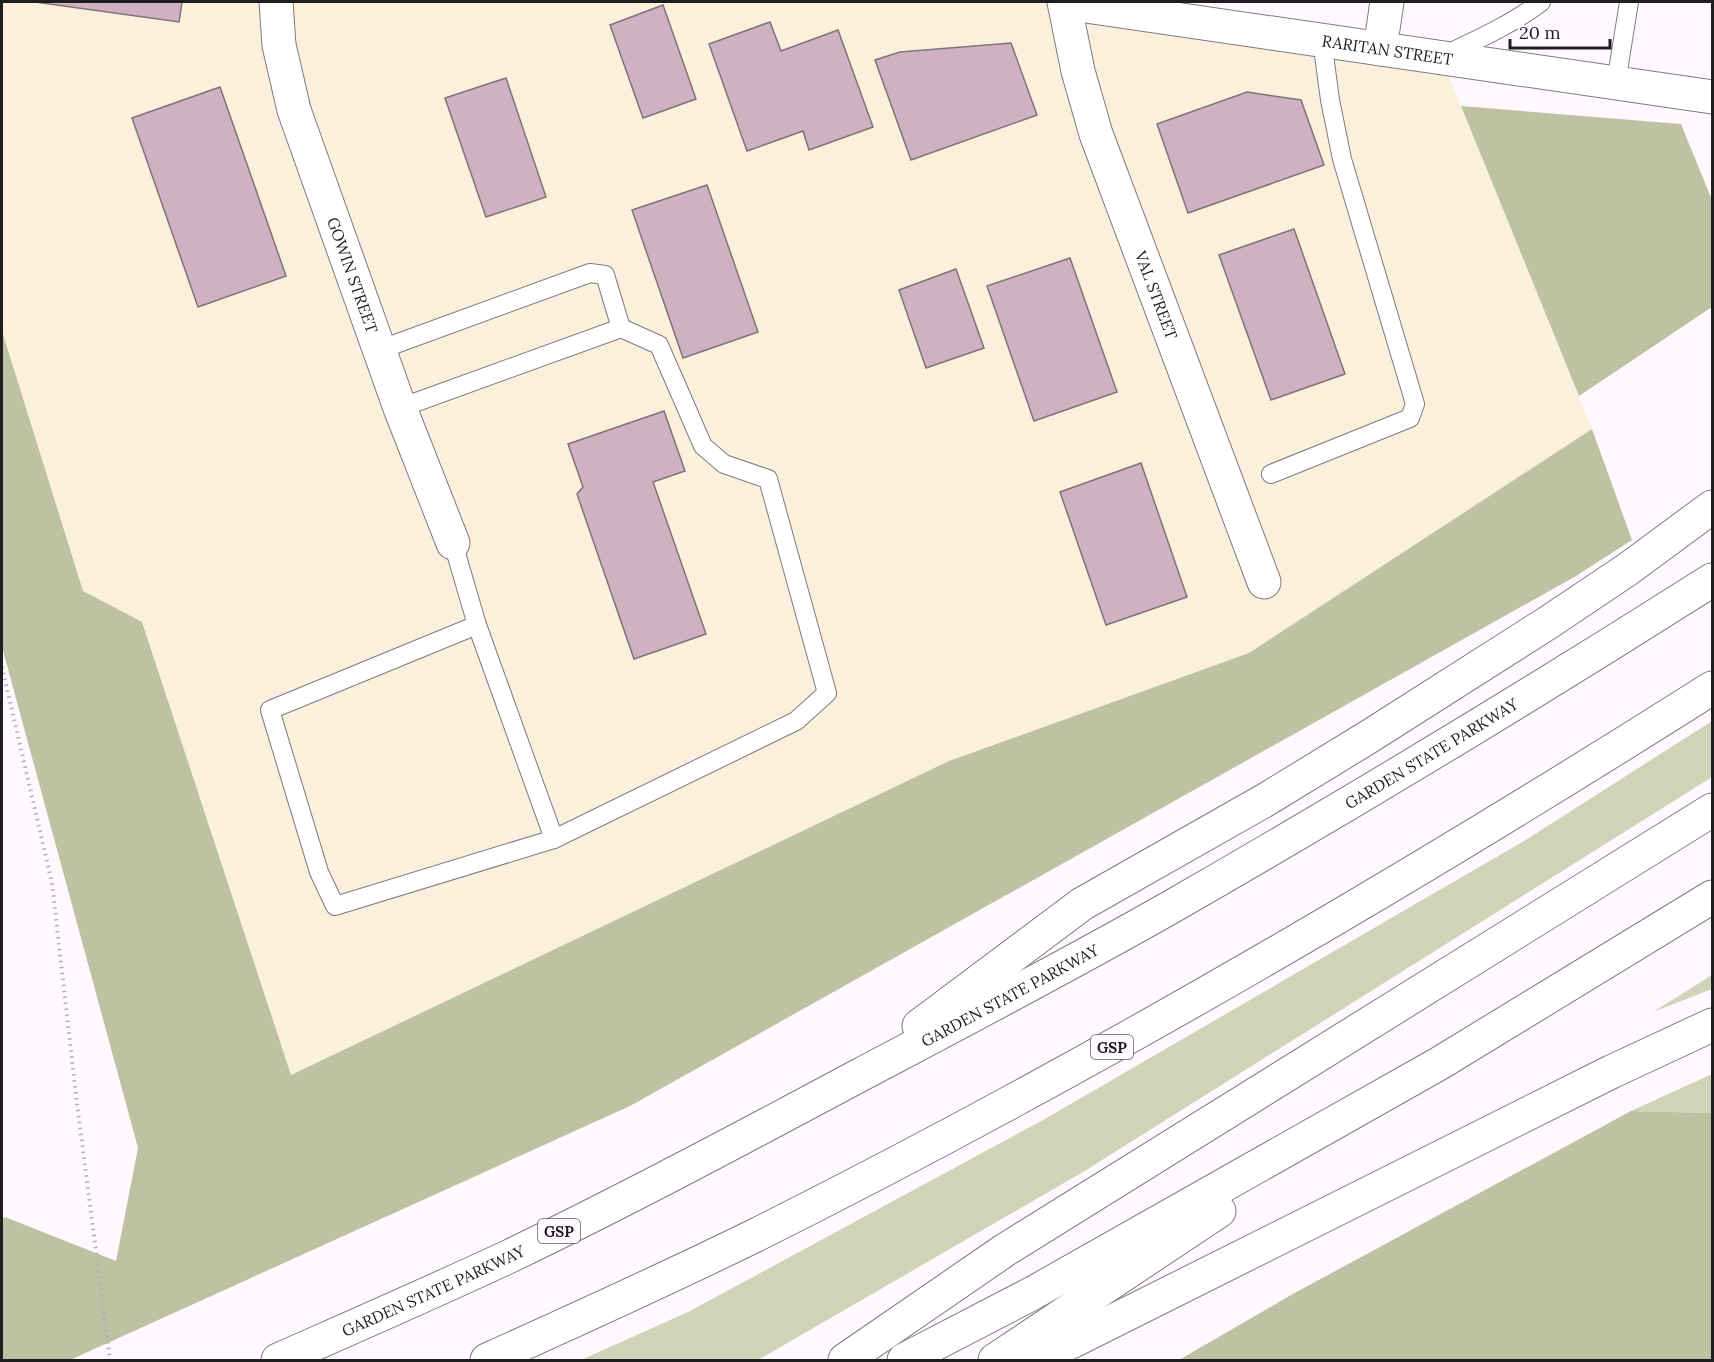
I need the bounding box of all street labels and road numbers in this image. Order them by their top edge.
street label: RARITAN STREET [1321,30,1454,69]
street label: GOWIN STREET [323,214,383,336]
street label: VAL STREET [1130,247,1182,342]
street label: GARDEN STATE PARKWAY [1341,693,1522,813]
street label: GARDEN STATE PARKWAY [918,939,1103,1051]
road number: GSP [1091,1035,1133,1059]
road number: GSP [538,1219,580,1243]
street label: GARDEN STATE PARKWAY [339,1240,529,1341]

